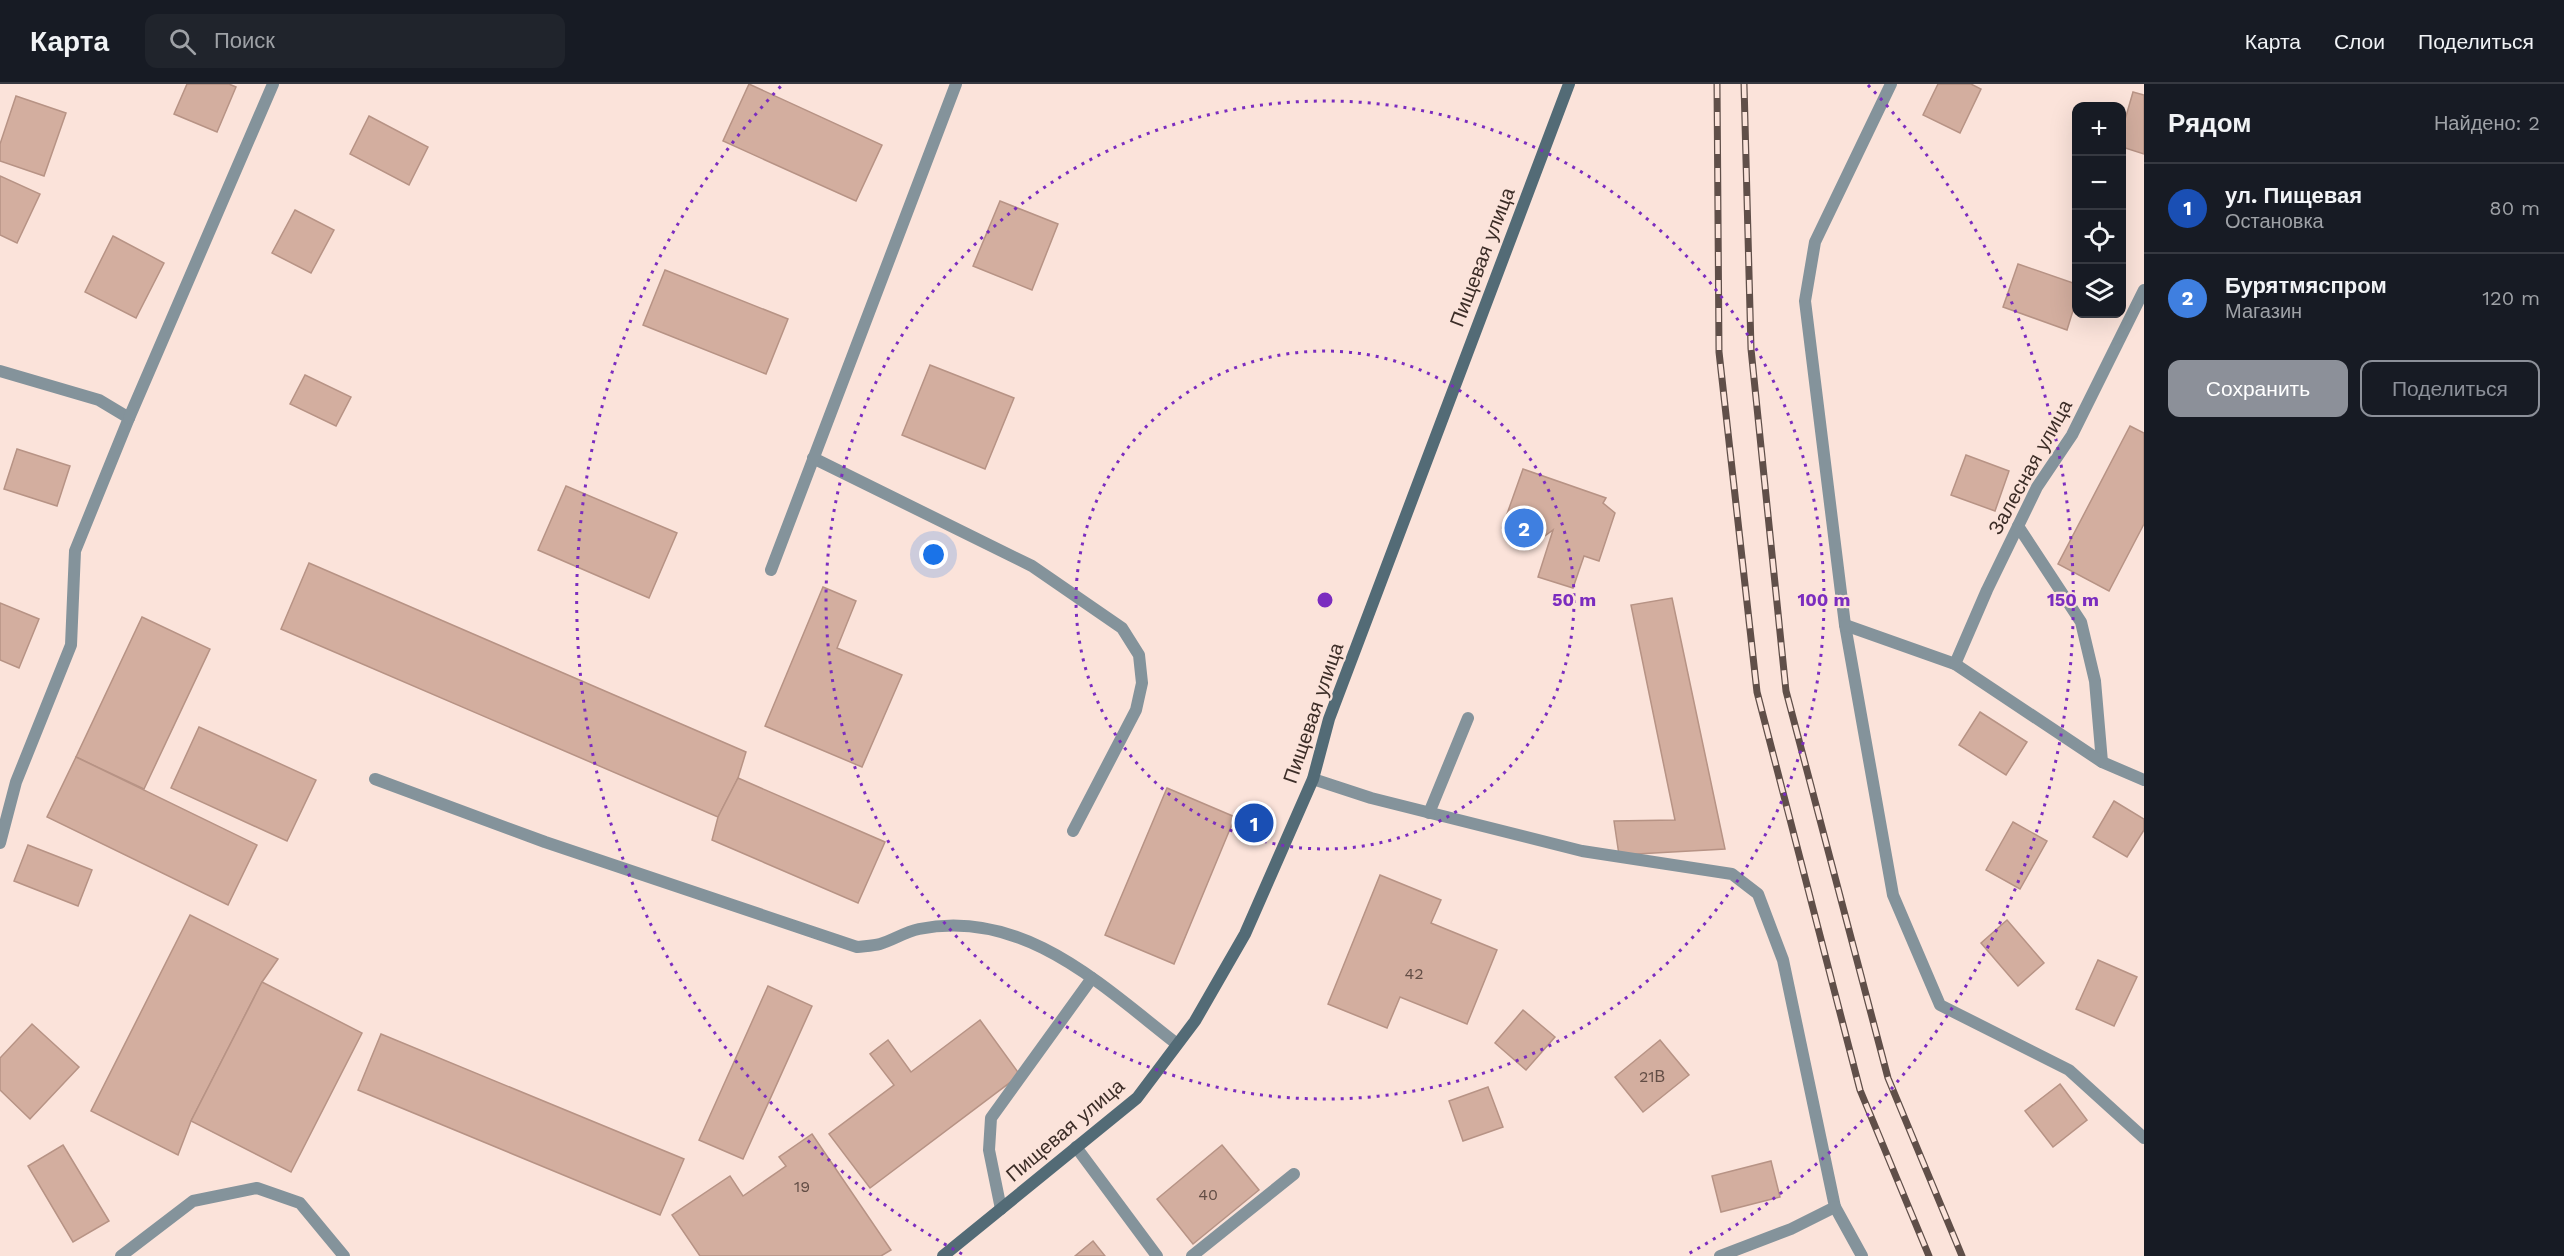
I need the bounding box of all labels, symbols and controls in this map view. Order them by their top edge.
search box [145,14,565,68]
text: Карта [30,25,109,58]
icon: search [166,25,199,58]
text: Поиск [214,28,275,53]
text: Карта [2245,29,2301,54]
text: Слои [2334,29,2385,54]
text: Поделиться [2418,29,2534,54]
map controls [2072,102,2126,318]
button: + [2072,102,2126,156]
text: Рядом [2168,108,2251,138]
text: Найдено: 2 [2434,111,2540,135]
button: − [2072,156,2126,210]
street label: Пищевая улица [1444,183,1520,330]
text: ул. Пищевая [2225,183,2362,208]
text: 1 [2183,196,2192,220]
text: 80 m [2489,196,2540,220]
text: Остановка [2225,209,2324,233]
button: locate [2072,210,2126,264]
button: layers [2072,264,2126,318]
text: Бурятмяспром [2225,273,2387,298]
text: 2 [2182,286,2193,310]
text: 120 m [2482,286,2540,310]
text: Магазин [2225,299,2302,323]
button: Сохранить [2168,360,2348,417]
button: Поделиться [2360,360,2540,417]
street label: Залесная улица [1983,394,2077,539]
pin: 2 [1504,506,1544,550]
your location [919,540,948,569]
text: 50 m [1552,589,1596,610]
text: 100 m [1797,589,1851,610]
text: 150 m [2047,589,2099,610]
centre of rings [1315,590,1335,610]
street label: Пищевая улица [1278,639,1349,786]
pin: 1 [1234,800,1274,846]
house number: 42 [1404,964,1424,983]
house number: 21В [1639,1067,1665,1086]
street label: Пищевая улица [1001,1073,1130,1186]
house number: 19 [794,1177,810,1196]
house number: 40 [1198,1185,1218,1204]

